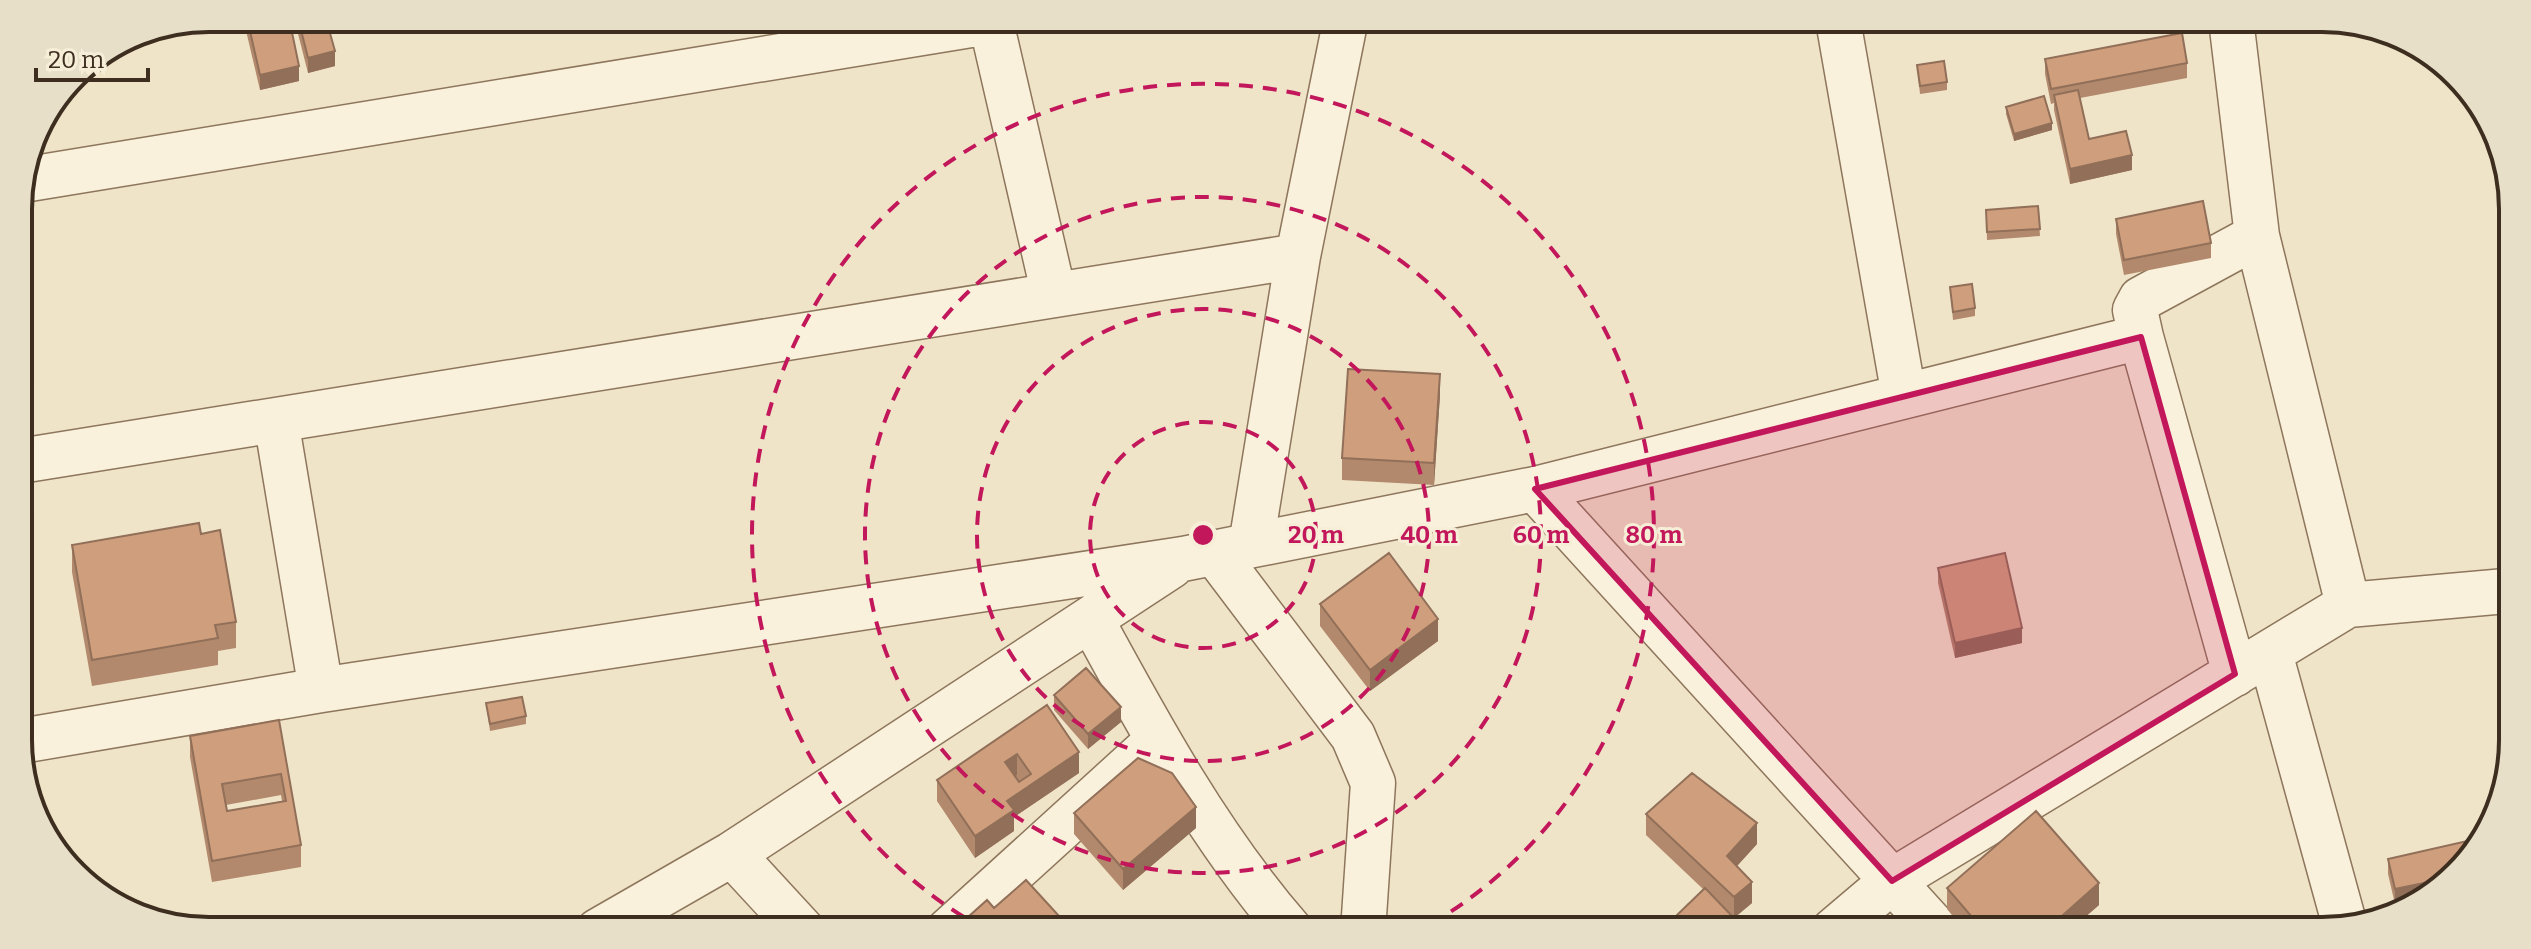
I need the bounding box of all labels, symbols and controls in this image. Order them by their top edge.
scale bar [36,32,148,82]
text: 20 m [48,46,104,74]
centre of rings [1189,521,1217,549]
text: 20 m [1288,521,1344,549]
text: 40 m [1400,521,1458,549]
text: 60 m [1513,521,1569,549]
text: 80 m [1626,521,1683,549]

